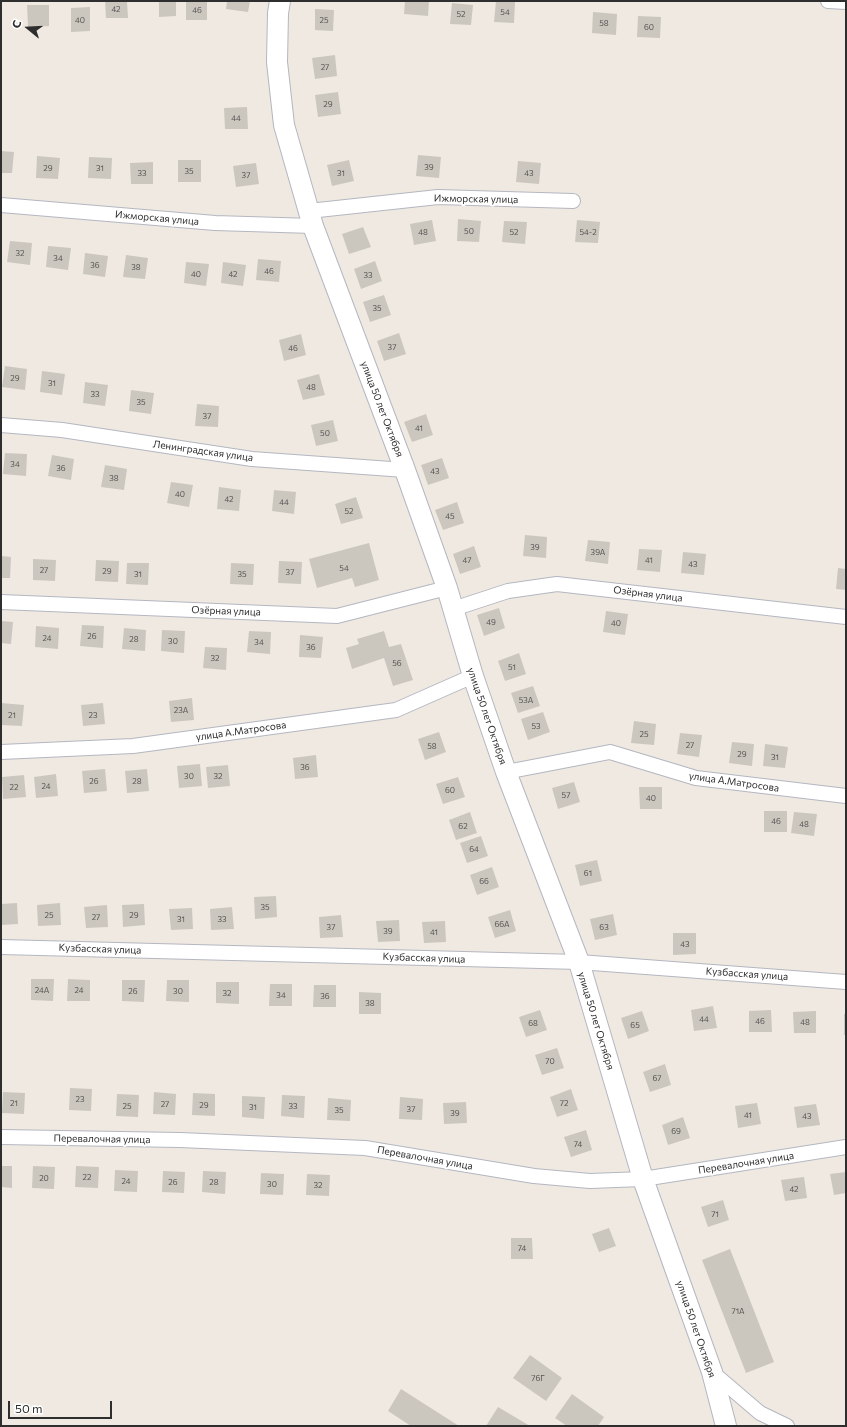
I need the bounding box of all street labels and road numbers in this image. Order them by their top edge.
street label: Ижморская улица [434,192,518,206]
street label: Ижморская улица [114,208,200,228]
street label: улица 50 лет Октября [358,359,406,459]
street label: Ленинградская улица [152,438,254,464]
street label: Озёрная улица [613,584,683,604]
street label: Озёрная улица [191,604,261,618]
street label: улица 50 лет Октября [465,666,509,766]
street label: улица А.Матросова [195,719,287,743]
street label: улица А.Матросова [688,770,780,794]
street label: Кузбасская улица [59,942,141,956]
street label: Кузбасская улица [383,951,465,965]
street label: Кузбасская улица [705,965,789,983]
street label: улица 50 лет Октября [575,971,617,1071]
street label: Перевалочная улица [53,1132,151,1146]
street label: Перевалочная улица [376,1144,474,1172]
street label: Перевалочная улица [697,1150,795,1176]
street label: улица 50 лет Октября [674,1279,718,1379]

